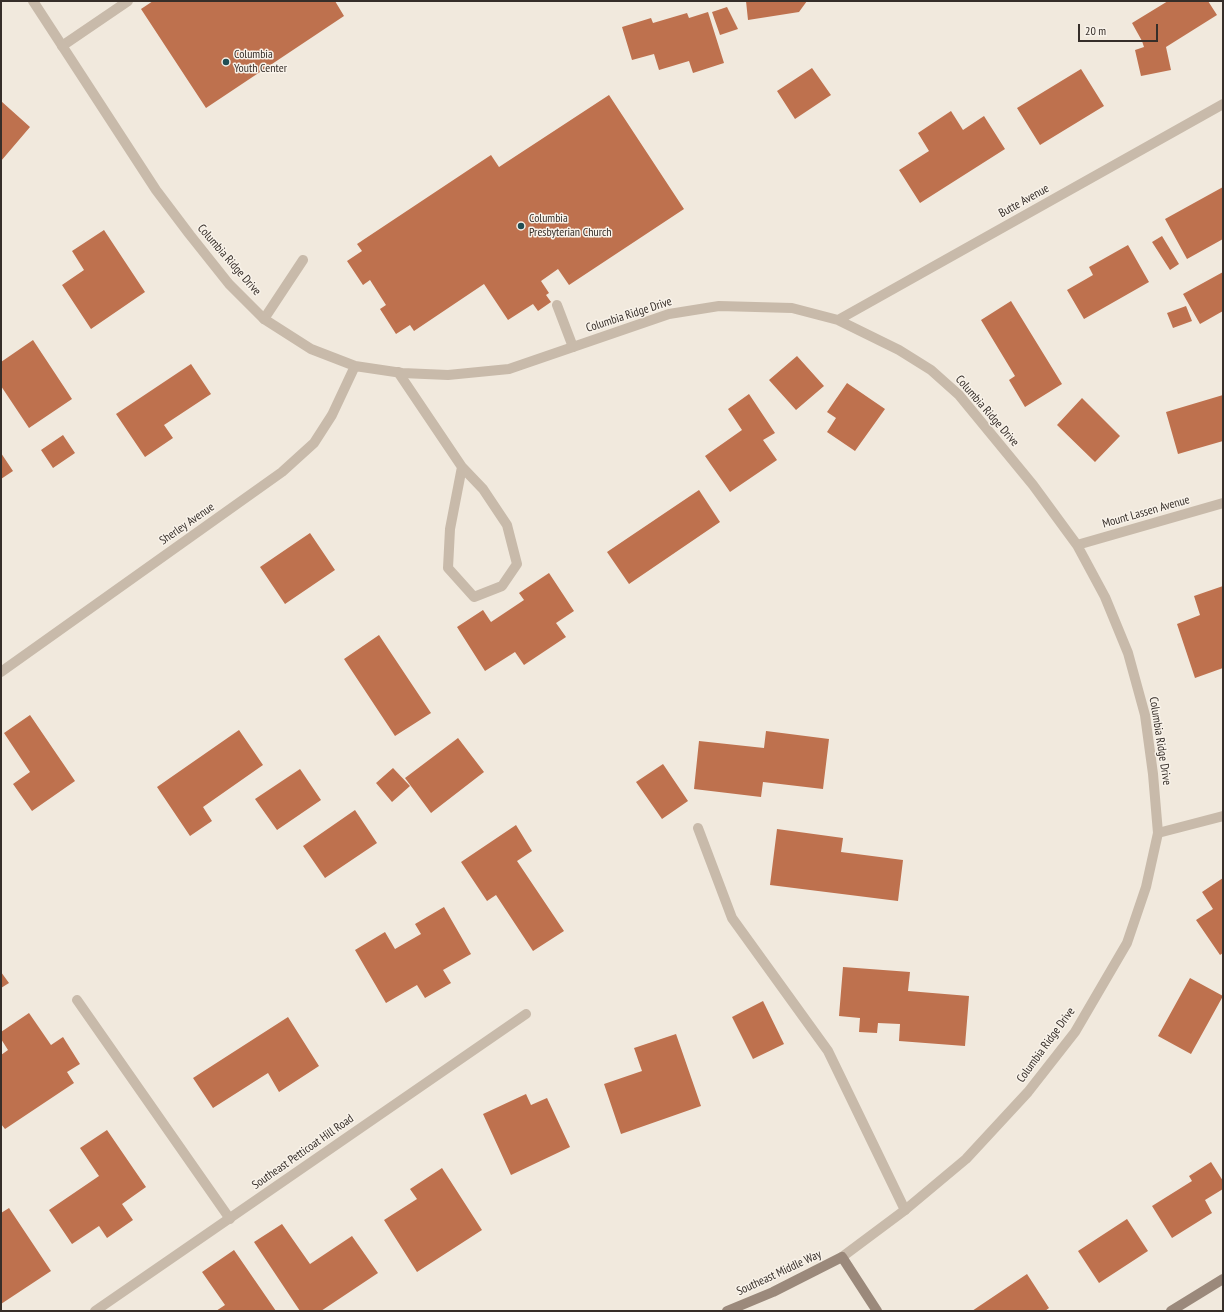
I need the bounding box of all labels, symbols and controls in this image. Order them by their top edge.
scale bar [1080,16,1160,42]
text: 20 m [1085,23,1106,38]
place label: Columbia Youth Center [234,48,287,76]
marker: Columbia Youth Center [221,57,231,67]
street label: Butte Avenue [996,181,1052,221]
place label: Columbia Presbyterian Church [529,212,611,240]
marker: Columbia Presbyterian Church [516,221,526,231]
street label: Columbia Ridge Drive [194,222,264,298]
street label: Columbia Ridge Drive [584,294,674,336]
street label: Columbia Ridge Drive [952,373,1022,449]
street label: Mount Lassen Avenue [1101,493,1191,531]
street label: Sherley Avenue [157,500,217,548]
street label: Columbia Ridge Drive [1146,696,1174,786]
street label: Columbia Ridge Drive [1014,1005,1078,1085]
street label: Southeast Petticoat Hill Road [250,1112,356,1192]
street label: Southeast Middle Way [734,1247,824,1299]

